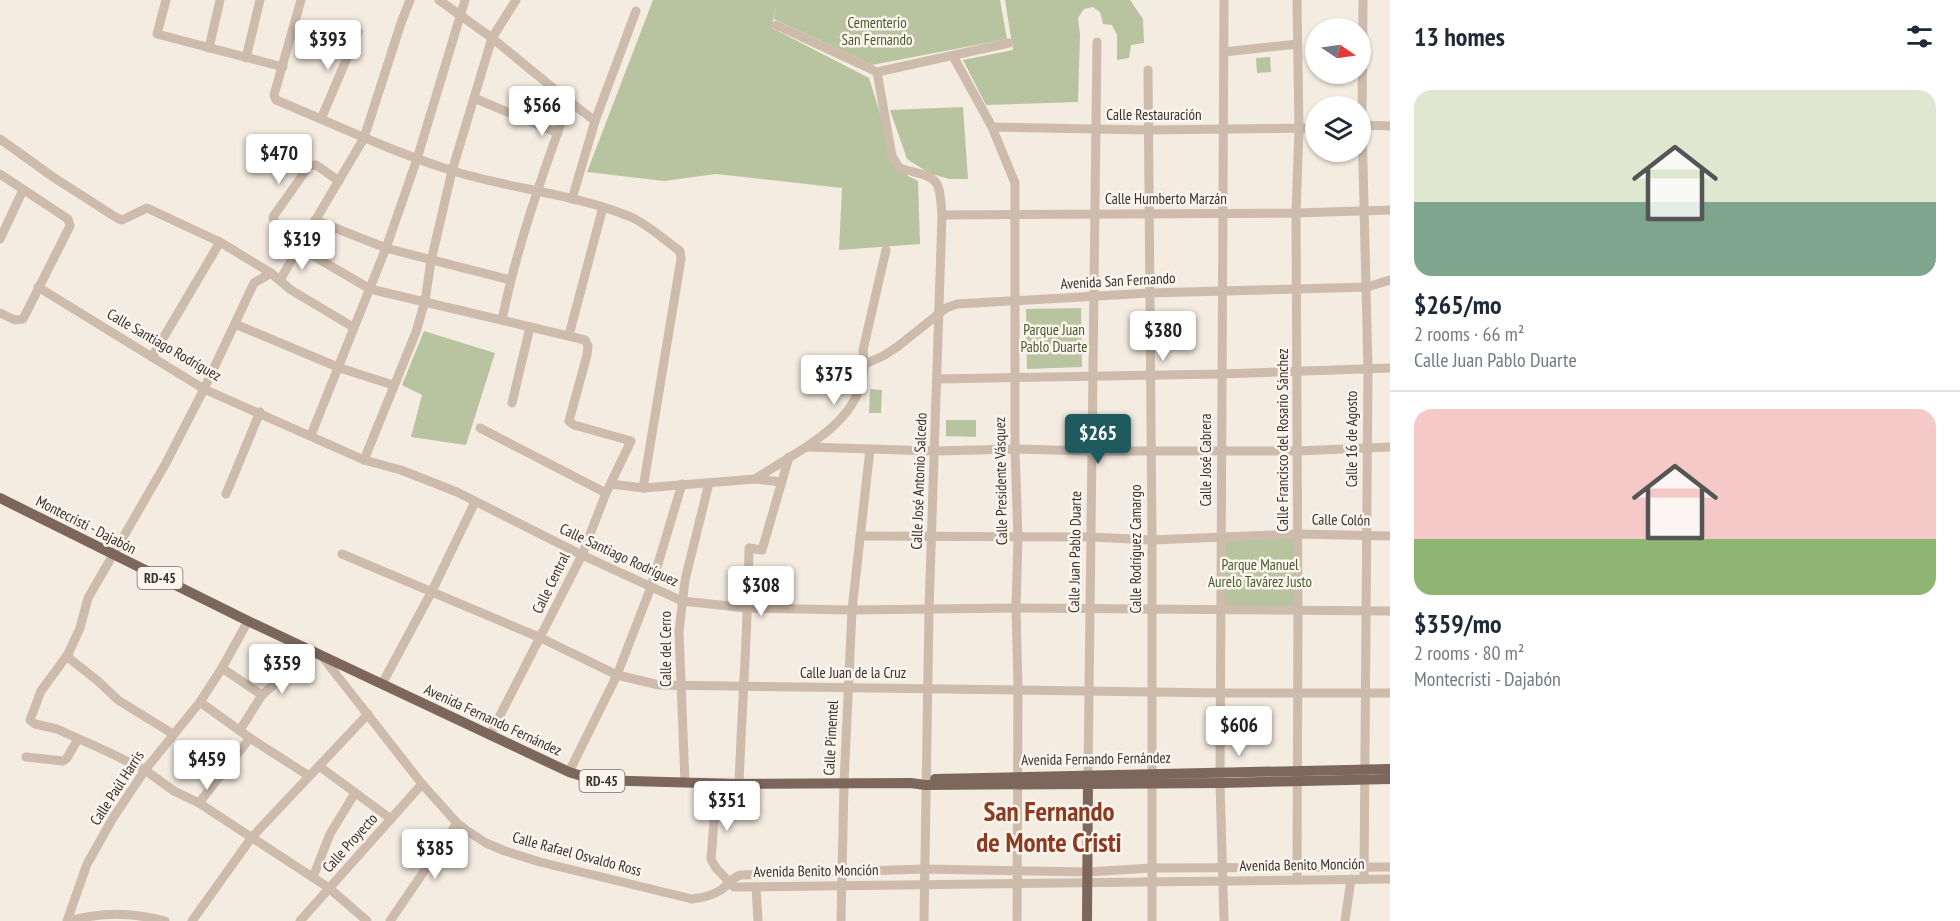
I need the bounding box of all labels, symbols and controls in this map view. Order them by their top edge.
park label: Cementerio San Fernando [842,13,912,49]
north arrow [1305,18,1371,84]
map controls [1305,18,1371,162]
pin: $393 [292,20,364,71]
text: 13 homes [1414,20,1505,53]
icon: filters [1903,20,1936,53]
text: $393 [309,26,347,52]
pin: $566 [506,86,578,137]
text: $566 [523,92,561,118]
button: layers [1305,96,1371,162]
street label: Calle Restauración [1106,105,1202,124]
icon: home [1621,129,1729,237]
pin: $470 [243,134,315,185]
text: $470 [260,140,298,166]
street label: Calle Humberto Marzán [1105,189,1227,208]
pin: $319 [266,220,338,271]
text: $319 [283,226,321,252]
street label: Avenida San Fernando [1060,268,1176,293]
text: $265/mo [1414,288,1502,321]
street label: Calle Santiago Rodríguez [104,304,225,385]
pin: $380 [1127,311,1199,362]
text: $380 [1144,317,1182,343]
park label: Parque Juan Pablo Duarte [1020,320,1088,356]
text: 2 rooms · 66 m² [1414,321,1524,347]
text: Calle Juan Pablo Duarte [1414,347,1577,373]
street label: Calle Francisco del Rosario Sánchez [1273,348,1292,532]
pin: $375 [798,355,870,406]
text: $375 [815,361,853,387]
street label: Calle 16 de Agosto [1342,391,1361,487]
street label: Calle José Antonio Salcedo [907,412,930,550]
street label: Calle José Cabrera [1196,413,1215,507]
pin: $265 [1062,414,1134,465]
street label: Calle Presidente Vásquez [990,417,1011,545]
text: $265 [1079,420,1117,446]
icon: home [1621,448,1729,556]
street label: Calle Rodríguez Camargo [1126,485,1145,613]
street label: Montecristi - Dajabón [33,491,140,558]
street label: Calle Juan Pablo Duarte [1064,491,1085,613]
street label: Calle Colón [1312,509,1370,530]
street label: Calle Santiago Rodríguez [557,519,682,590]
street label: Calle Central [528,549,574,617]
park label: Parque Manuel Aurelo Tavárez Justo [1208,555,1312,591]
pin: $308 [725,566,797,617]
road number: RD-45 [138,567,182,589]
text: $308 [742,572,780,598]
text: $359/mo [1414,607,1502,640]
street label: Calle del Cerro [656,611,675,687]
text: 2 rooms · 80 m² [1414,640,1524,666]
pin: $359 [246,644,318,695]
text: $359 [263,650,301,676]
street label: Calle Juan de la Cruz [800,663,906,682]
text: Montecristi - Dajabón [1414,666,1561,692]
street label: Avenida Fernando Fernández [421,679,565,760]
street label: Calle Pimentel [819,699,842,776]
pin: $606 [1203,706,1275,757]
text: $606 [1220,712,1258,738]
pin: $459 [171,740,243,791]
text: $459 [188,746,226,772]
street label: Calle Paúl Harris [85,747,148,829]
street label: Avenida Fernando Fernández [1021,748,1171,769]
road number: RD-45 [580,770,624,792]
pin: $351 [691,781,763,832]
text: $351 [708,787,746,813]
district label: San Fernando de Monte Cristi [976,794,1122,859]
street label: Calle Proyecto [318,809,381,876]
street label: Calle Rafael Osvaldo Ross [510,827,644,880]
pin: $385 [399,829,471,880]
text: $385 [416,835,454,861]
street label: Avenida Benito Monción [1239,854,1365,875]
street label: Avenida Benito Monción [753,860,879,881]

